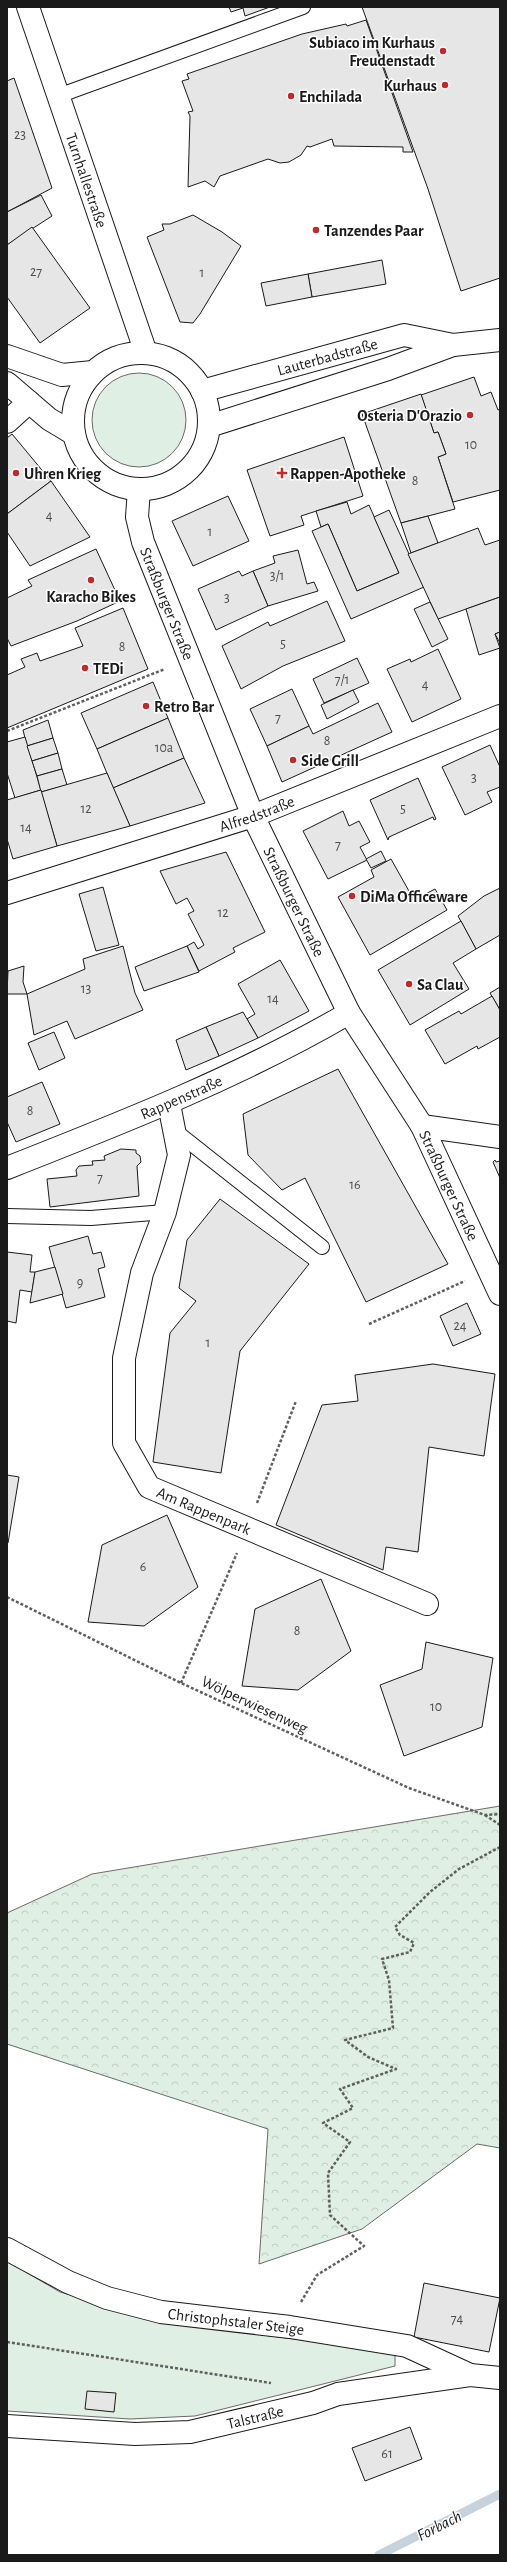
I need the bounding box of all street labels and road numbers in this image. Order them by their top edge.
street label: Turnhallestraße [63,131,110,230]
street label: Lauterbadstraße [276,336,379,379]
street label: Straßburger Straße [137,545,196,662]
street label: Alfredstraße [217,793,297,835]
street label: Straßburger Straße [260,844,327,959]
street label: Rappenstraße [138,1073,225,1123]
street label: Straßburger Straße [416,1128,481,1243]
street label: Am Rappenpark [154,1484,254,1538]
street label: Wölperwiesenweg [199,1673,310,1737]
street label: Christophstaler Steige [167,2306,305,2338]
street label: Talstraße [225,2403,285,2432]

